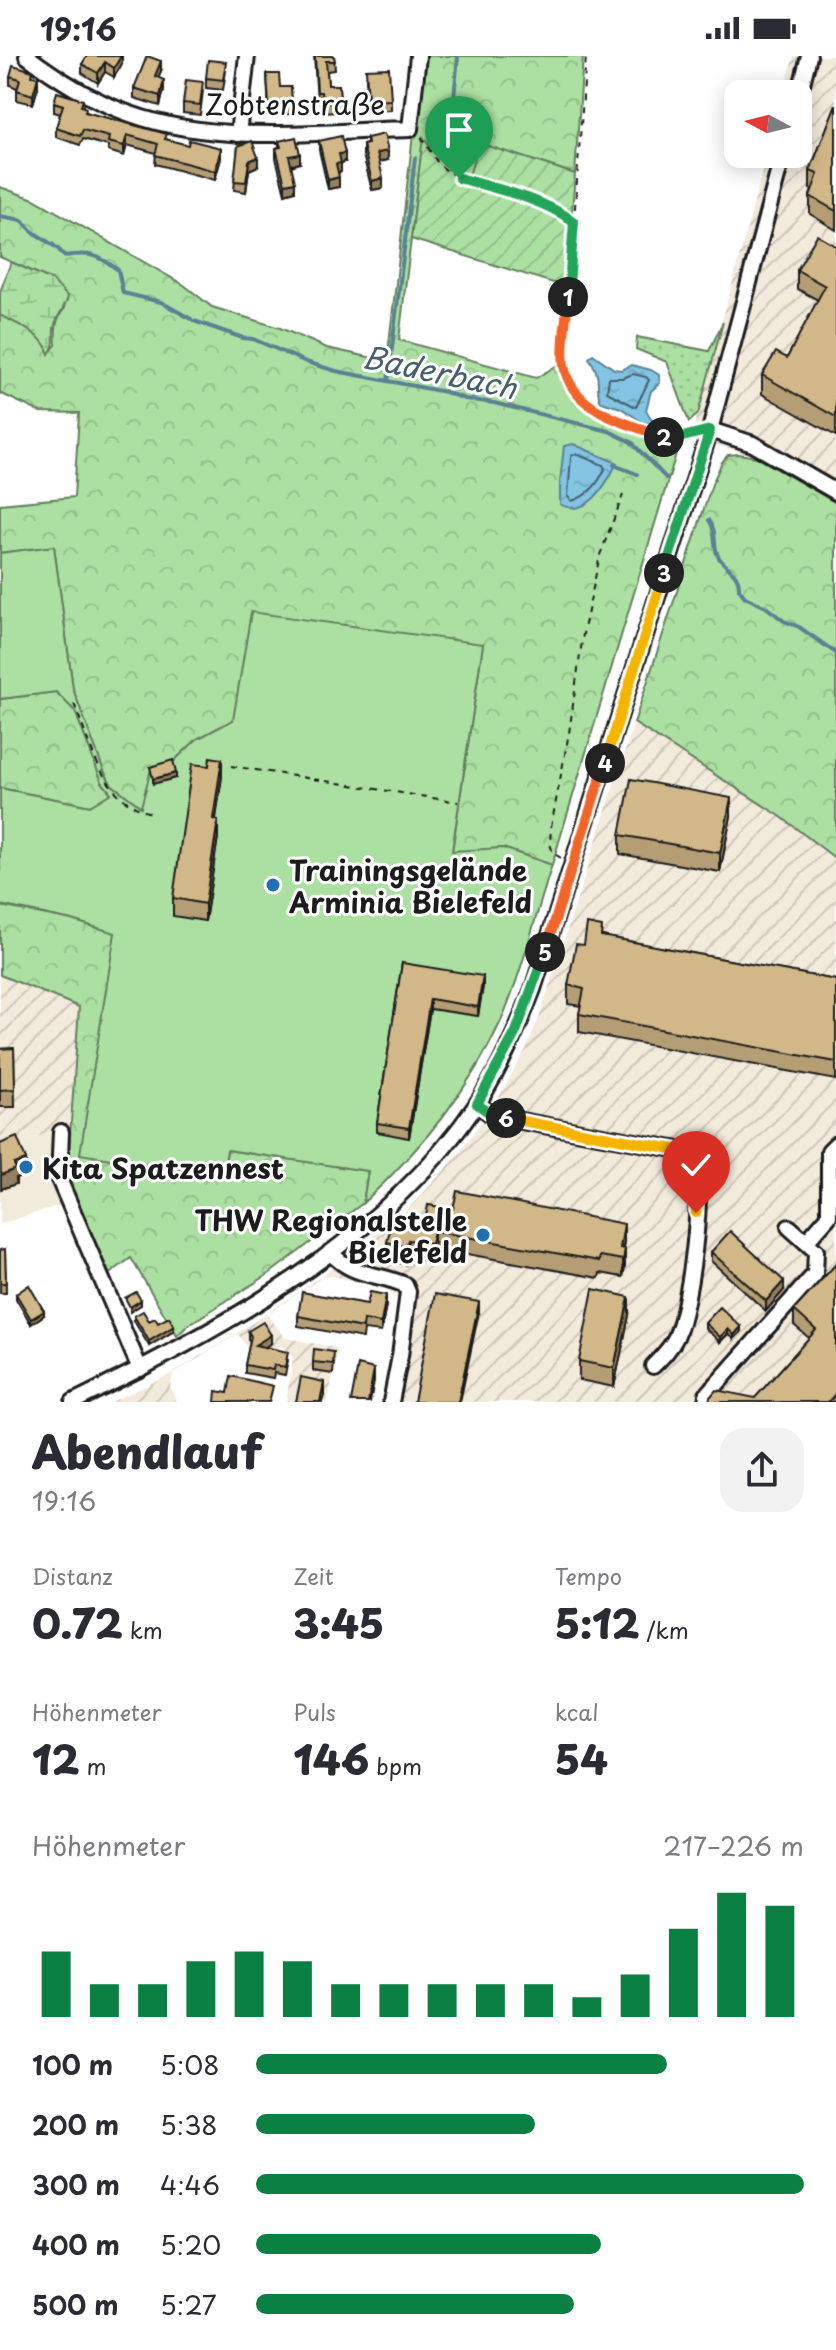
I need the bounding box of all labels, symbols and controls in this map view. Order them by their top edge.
text: 19:16 [40,6,117,51]
north arrow [724,80,812,168]
map controls [724,80,812,168]
street label: Zobtenstraße [205,82,385,125]
pin [425,96,493,178]
icon: arrive [437,108,481,152]
pin: 1 [548,277,588,317]
text: 1 [563,280,573,313]
water label: Baderbach [359,333,521,409]
pin: 2 [644,417,684,457]
text: 2 [656,420,672,453]
pin: 3 [644,553,684,593]
text: 3 [657,556,671,589]
pin: 4 [585,743,625,783]
text: 4 [598,746,612,779]
place label: Trainingsgelände Arminia Bielefeld [288,848,532,923]
marker: Trainingsgelände Arminia Bielefeld [264,876,282,894]
pin: 5 [525,932,565,972]
text: 5 [538,935,552,968]
pin: 6 [486,1098,526,1138]
text: 6 [498,1101,514,1134]
pin [662,1131,730,1213]
icon: check [674,1143,718,1187]
place label: Kita Spatzennest [42,1146,284,1189]
marker: Kita Spatzennest [17,1158,35,1176]
place label: THW Regionalstelle Bielefeld [194,1198,467,1273]
marker: THW Regionalstelle Bielefeld [474,1226,492,1244]
text: Abendlauf [32,1418,262,1484]
button: share [720,1428,804,1512]
text: 19:16 [32,1481,96,1520]
text: Distanz [32,1559,113,1592]
text: Zeit [293,1559,334,1592]
text: Tempo [555,1559,622,1592]
text: 0.72 [32,1592,123,1653]
text: 3:45 [293,1592,384,1653]
text: 5:12 [555,1592,639,1653]
text: km [123,1613,163,1646]
text: /km [639,1613,689,1646]
text: Höhenmeter [32,1695,162,1728]
text: Puls [293,1695,336,1728]
text: kcal [555,1695,599,1728]
text: 12 [32,1728,79,1789]
text: 146 [293,1728,369,1789]
text: 54 [555,1728,608,1789]
text: m [79,1749,107,1782]
text: bpm [369,1749,422,1782]
text: Höhenmeter [32,1826,185,1865]
text: 217–226 m [663,1826,804,1865]
text: 100 m [32,2045,113,2084]
text: 5:08 [160,2045,219,2084]
text: 200 m [32,2105,119,2144]
text: 5:38 [160,2105,218,2144]
text: 300 m [32,2165,120,2204]
text: 4:46 [160,2165,220,2204]
text: 400 m [32,2225,120,2264]
text: 5:20 [160,2225,221,2264]
text: 500 m [32,2285,118,2324]
text: 5:27 [160,2285,217,2324]

